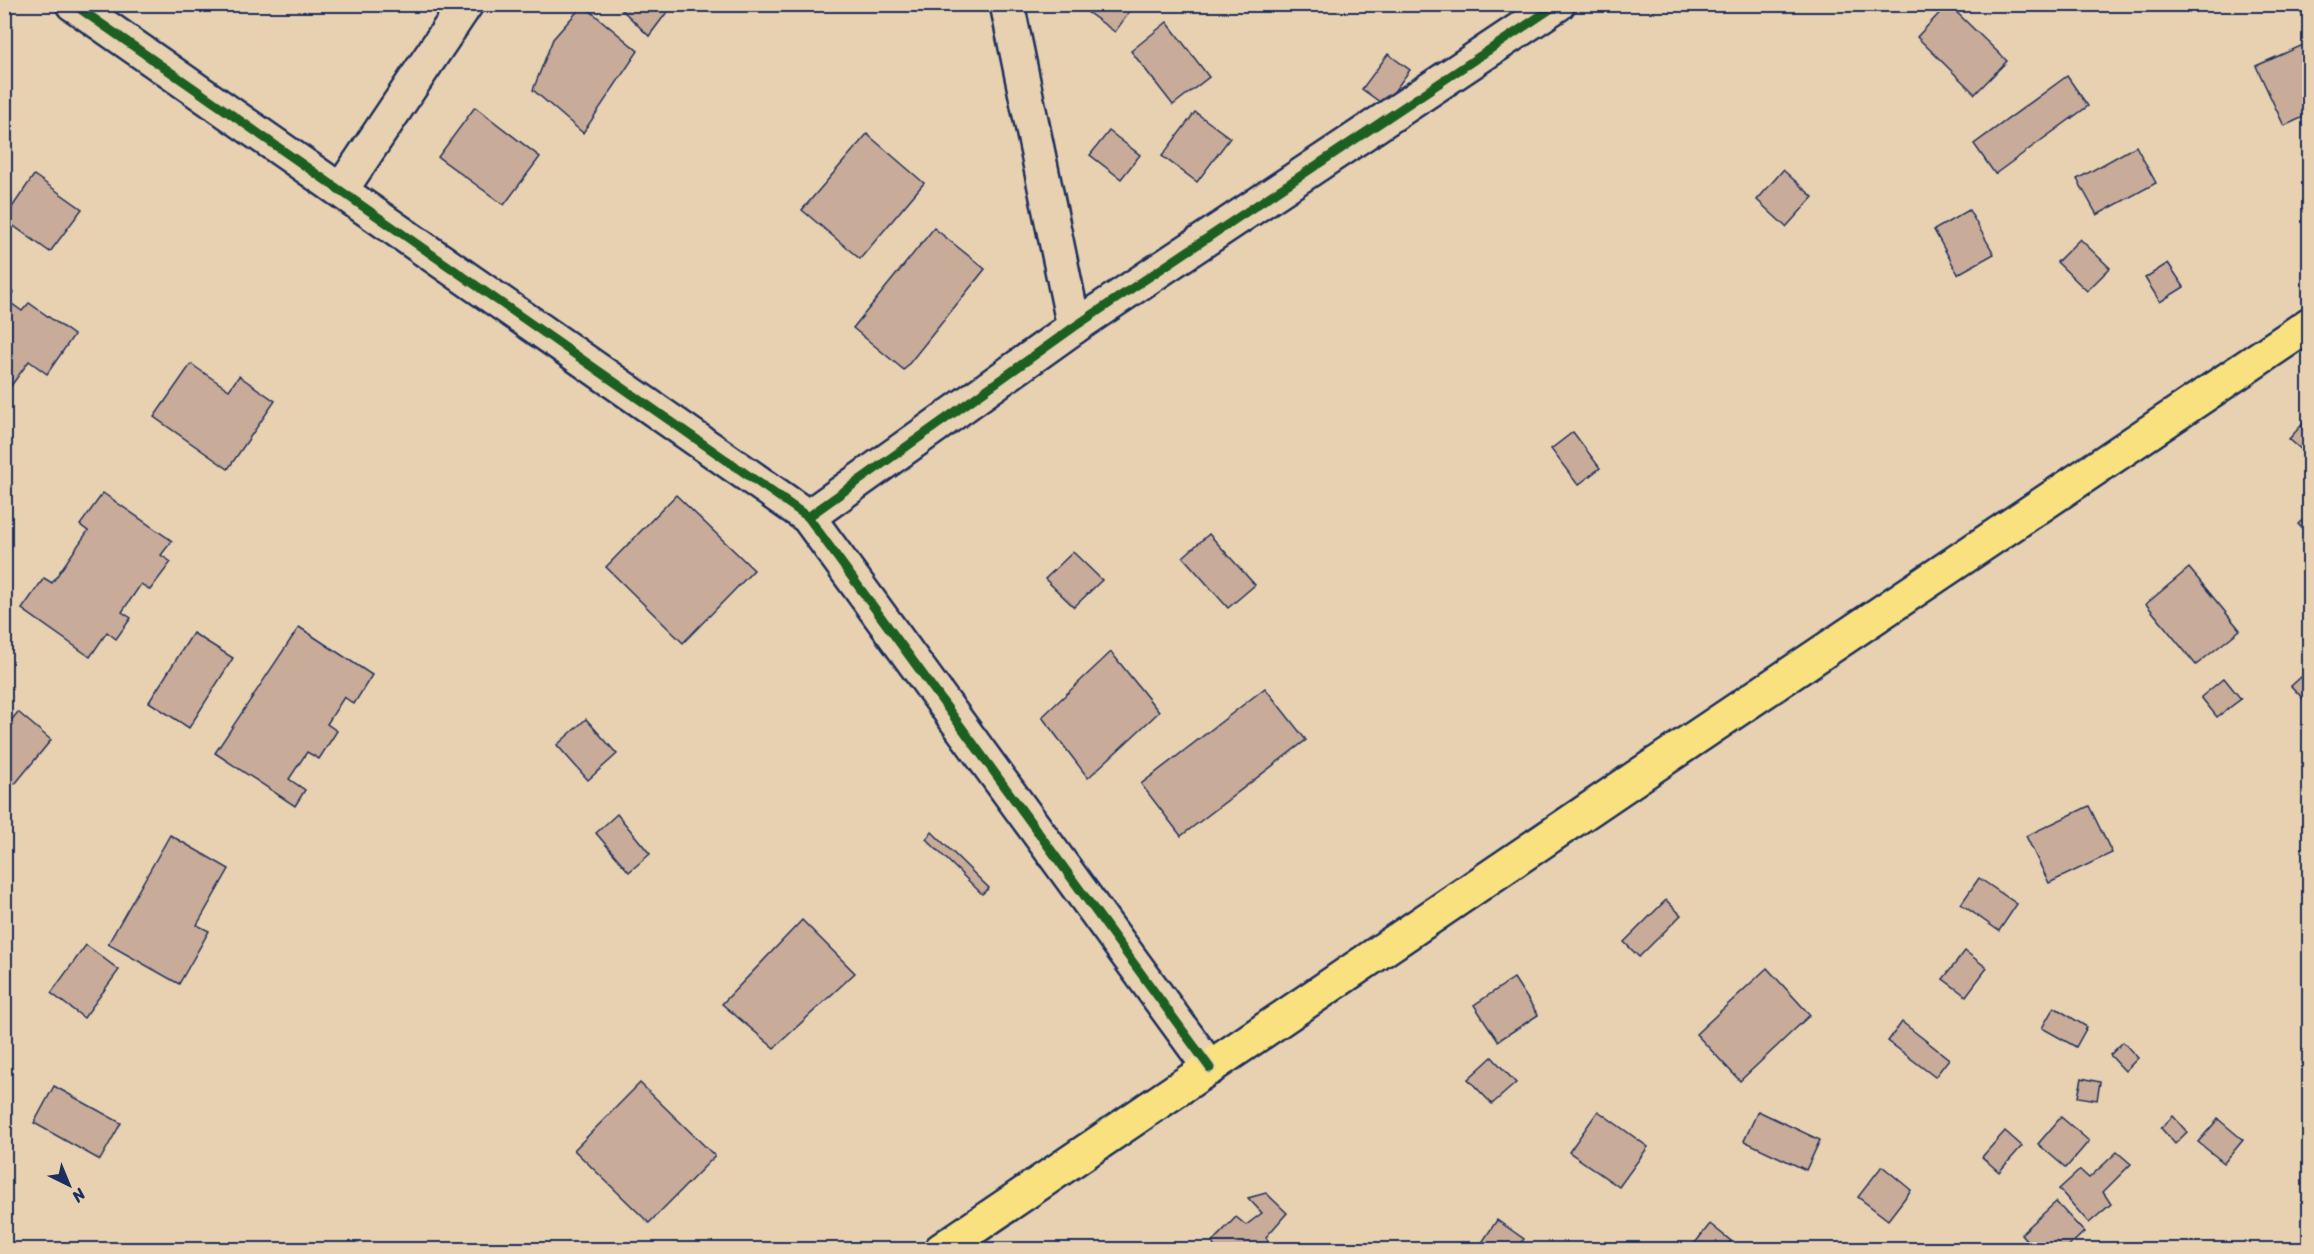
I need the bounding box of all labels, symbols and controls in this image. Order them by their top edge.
north arrow [39,1155,99,1215]
text: N [64,1181,94,1211]

